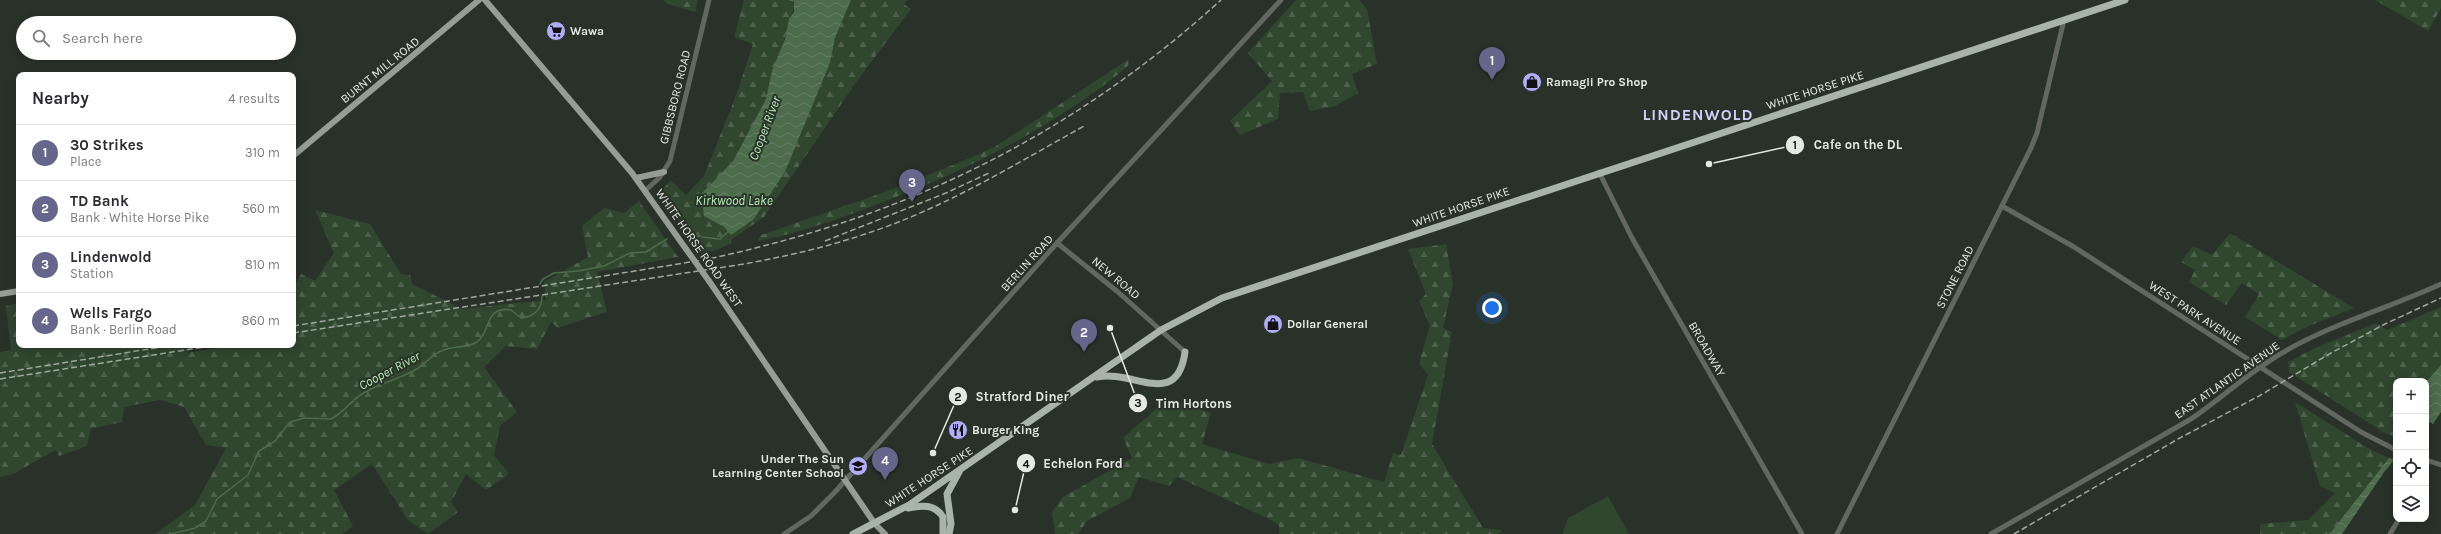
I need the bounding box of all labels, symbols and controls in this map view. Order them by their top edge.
search box [16,16,296,60]
supermarket icon: Wawa [545,20,567,42]
place label: Wawa [570,24,604,38]
icon: search [30,27,52,49]
text: Search here [62,29,143,47]
street label: BURNT MILL ROAD [338,34,422,106]
pin: 1 [1479,47,1505,80]
street label: GIBBSBORO ROAD [657,49,693,145]
street label: WHITE HORSE PIKE [1764,68,1866,112]
shop icon: Ramagli Pro Shop [1521,71,1543,93]
place label: Ramagli Pro Shop [1546,75,1648,89]
text: Nearby [32,88,89,108]
text: 4 results [228,91,280,106]
water label: Cooper River [745,94,784,162]
district label: LINDENWOLD [1642,105,1754,124]
callout: Cafe on the DL [1785,132,1910,157]
text: 30 Strikes [70,136,144,154]
text: Cafe on the DL [1814,137,1903,152]
text: 1 [1793,138,1797,152]
text: 1 [43,145,47,160]
text: 310 m [245,145,280,160]
text: Place [70,154,101,169]
pin: 3 [899,169,925,202]
street label: WHITE HORSE PIKE [1411,184,1511,230]
street label: WHITE HORSE ROAD WEST [653,186,745,310]
text: TD Bank [70,192,129,210]
water label: Kirkwood Lake [695,193,773,208]
text: 2 [41,201,49,216]
text: 560 m [242,201,280,216]
text: Bank · White Horse Pike [70,210,209,225]
street label: BERLIN ROAD [998,232,1056,294]
street label: STONE ROAD [1933,243,1977,311]
text: Lindenwold [70,248,152,266]
street label: NEW ROAD [1089,254,1143,302]
text: 3 [41,257,49,272]
text: 810 m [245,257,280,272]
text: Station [70,266,114,281]
street label: WEST PARK AVENUE [2146,278,2244,348]
your location [1482,298,1502,318]
text: Wells Fargo [70,304,152,322]
text: 4 [41,313,49,328]
text: 860 m [242,313,280,328]
shop icon: Dollar General [1262,313,1284,335]
place label: Dollar General [1287,317,1368,331]
pin: 2 [1071,319,1097,352]
street label: BROADWAY [1686,319,1728,379]
text: Bank · Berlin Road [70,322,177,337]
street label: EAST ATLANTIC AVENUE [2172,338,2282,422]
water label: Cooper River [356,348,423,393]
map controls [2393,378,2429,522]
button: + [2393,378,2429,414]
callout: Stratford Diner [948,384,1077,409]
text: Stratford Diner [975,389,1069,404]
text: 2 [954,390,962,404]
callout: Tim Hortons [1128,391,1240,416]
text: 3 [1134,396,1142,410]
text: Tim Hortons [1156,396,1232,411]
button: − [2393,414,2429,450]
restaurant icon: Burger King [947,419,969,441]
place label: Burger King [972,423,1039,437]
street label: WHITE HORSE PIKE [883,443,975,511]
pin: 4 [872,447,898,480]
button: locate [2393,450,2429,486]
callout: Echelon Ford [1016,451,1131,476]
place label: Under The Sun Learning Center School [712,452,844,480]
school or university icon: Under The Sun Learning Center School [847,455,869,477]
text: Echelon Ford [1043,456,1123,471]
text: 4 [1022,457,1030,471]
button: layers [2393,486,2429,522]

